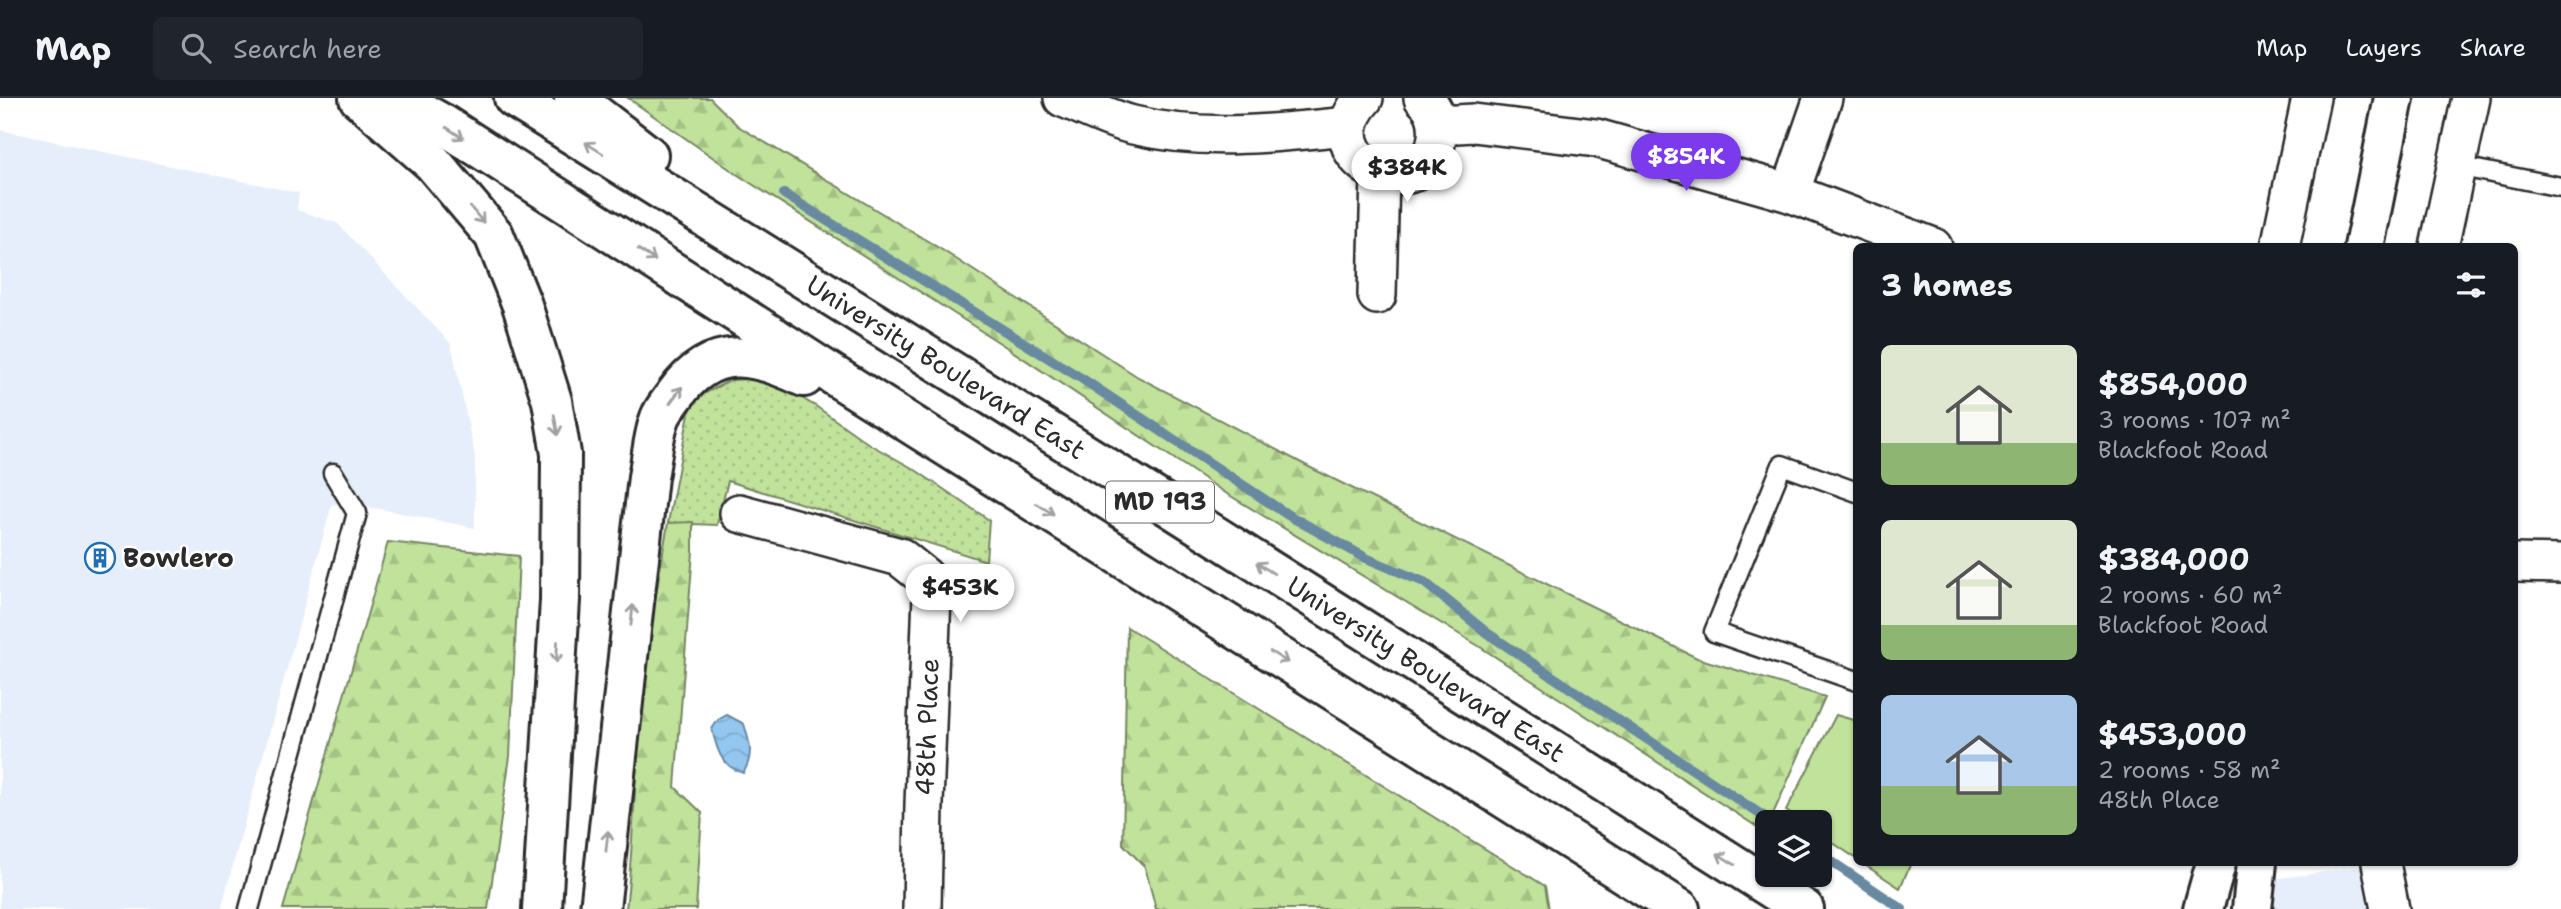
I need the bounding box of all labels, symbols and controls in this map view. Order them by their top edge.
search box [153,17,643,80]
text: Map [35,26,111,71]
icon: search [177,29,215,67]
text: Search here [233,31,382,66]
text: Map [2256,32,2307,64]
text: Layers [2345,32,2422,64]
text: Share [2460,32,2526,64]
one-way arrow [445,125,464,140]
pin: $854K [1637,134,1735,193]
one-way arrow [585,141,604,156]
text: $854K [1647,141,1725,171]
pin: $384K [1358,144,1456,204]
text: $384K [1367,152,1447,182]
one-way arrow [469,205,485,223]
one-way arrow [636,249,656,263]
text: 3 homes [1881,265,2013,306]
icon: filters [2452,266,2490,304]
street label: University Boulevard East [800,267,1092,467]
text: $854,000 [2098,364,2248,405]
icon: home [1937,373,2021,457]
one-way arrow [669,386,683,405]
text: 3 rooms · 107 m² [2098,405,2291,435]
one-way arrow [550,413,563,436]
text: Blackfoot Road [2098,435,2268,465]
road number: MD 193 [1106,482,1214,522]
one-way arrow [1035,503,1055,517]
text: $384,000 [2098,539,2250,580]
place label: Bowlero [123,540,234,575]
building icon: Bowlero [83,541,117,575]
icon: home [1937,548,2021,632]
one-way arrow [1255,560,1275,574]
pin: $453K [911,564,1009,624]
street label: University Boulevard East [1280,568,1572,770]
text: $453K [922,572,998,602]
text: 2 rooms · 60 m² [2098,580,2283,610]
one-way arrow [626,604,639,627]
text: Blackfoot Road [2098,610,2268,640]
one-way arrow [550,641,563,663]
one-way arrow [1269,650,1289,664]
street label: 48th Place [907,658,946,796]
text: $453,000 [2098,714,2247,755]
icon: home [1937,723,2021,807]
text: 2 rooms · 58 m² [2098,755,2281,785]
text: 48th Place [2098,785,2220,815]
map controls [1755,810,1832,887]
button: layers [1755,810,1832,887]
one-way arrow [601,830,614,853]
one-way arrow [1717,852,1736,867]

